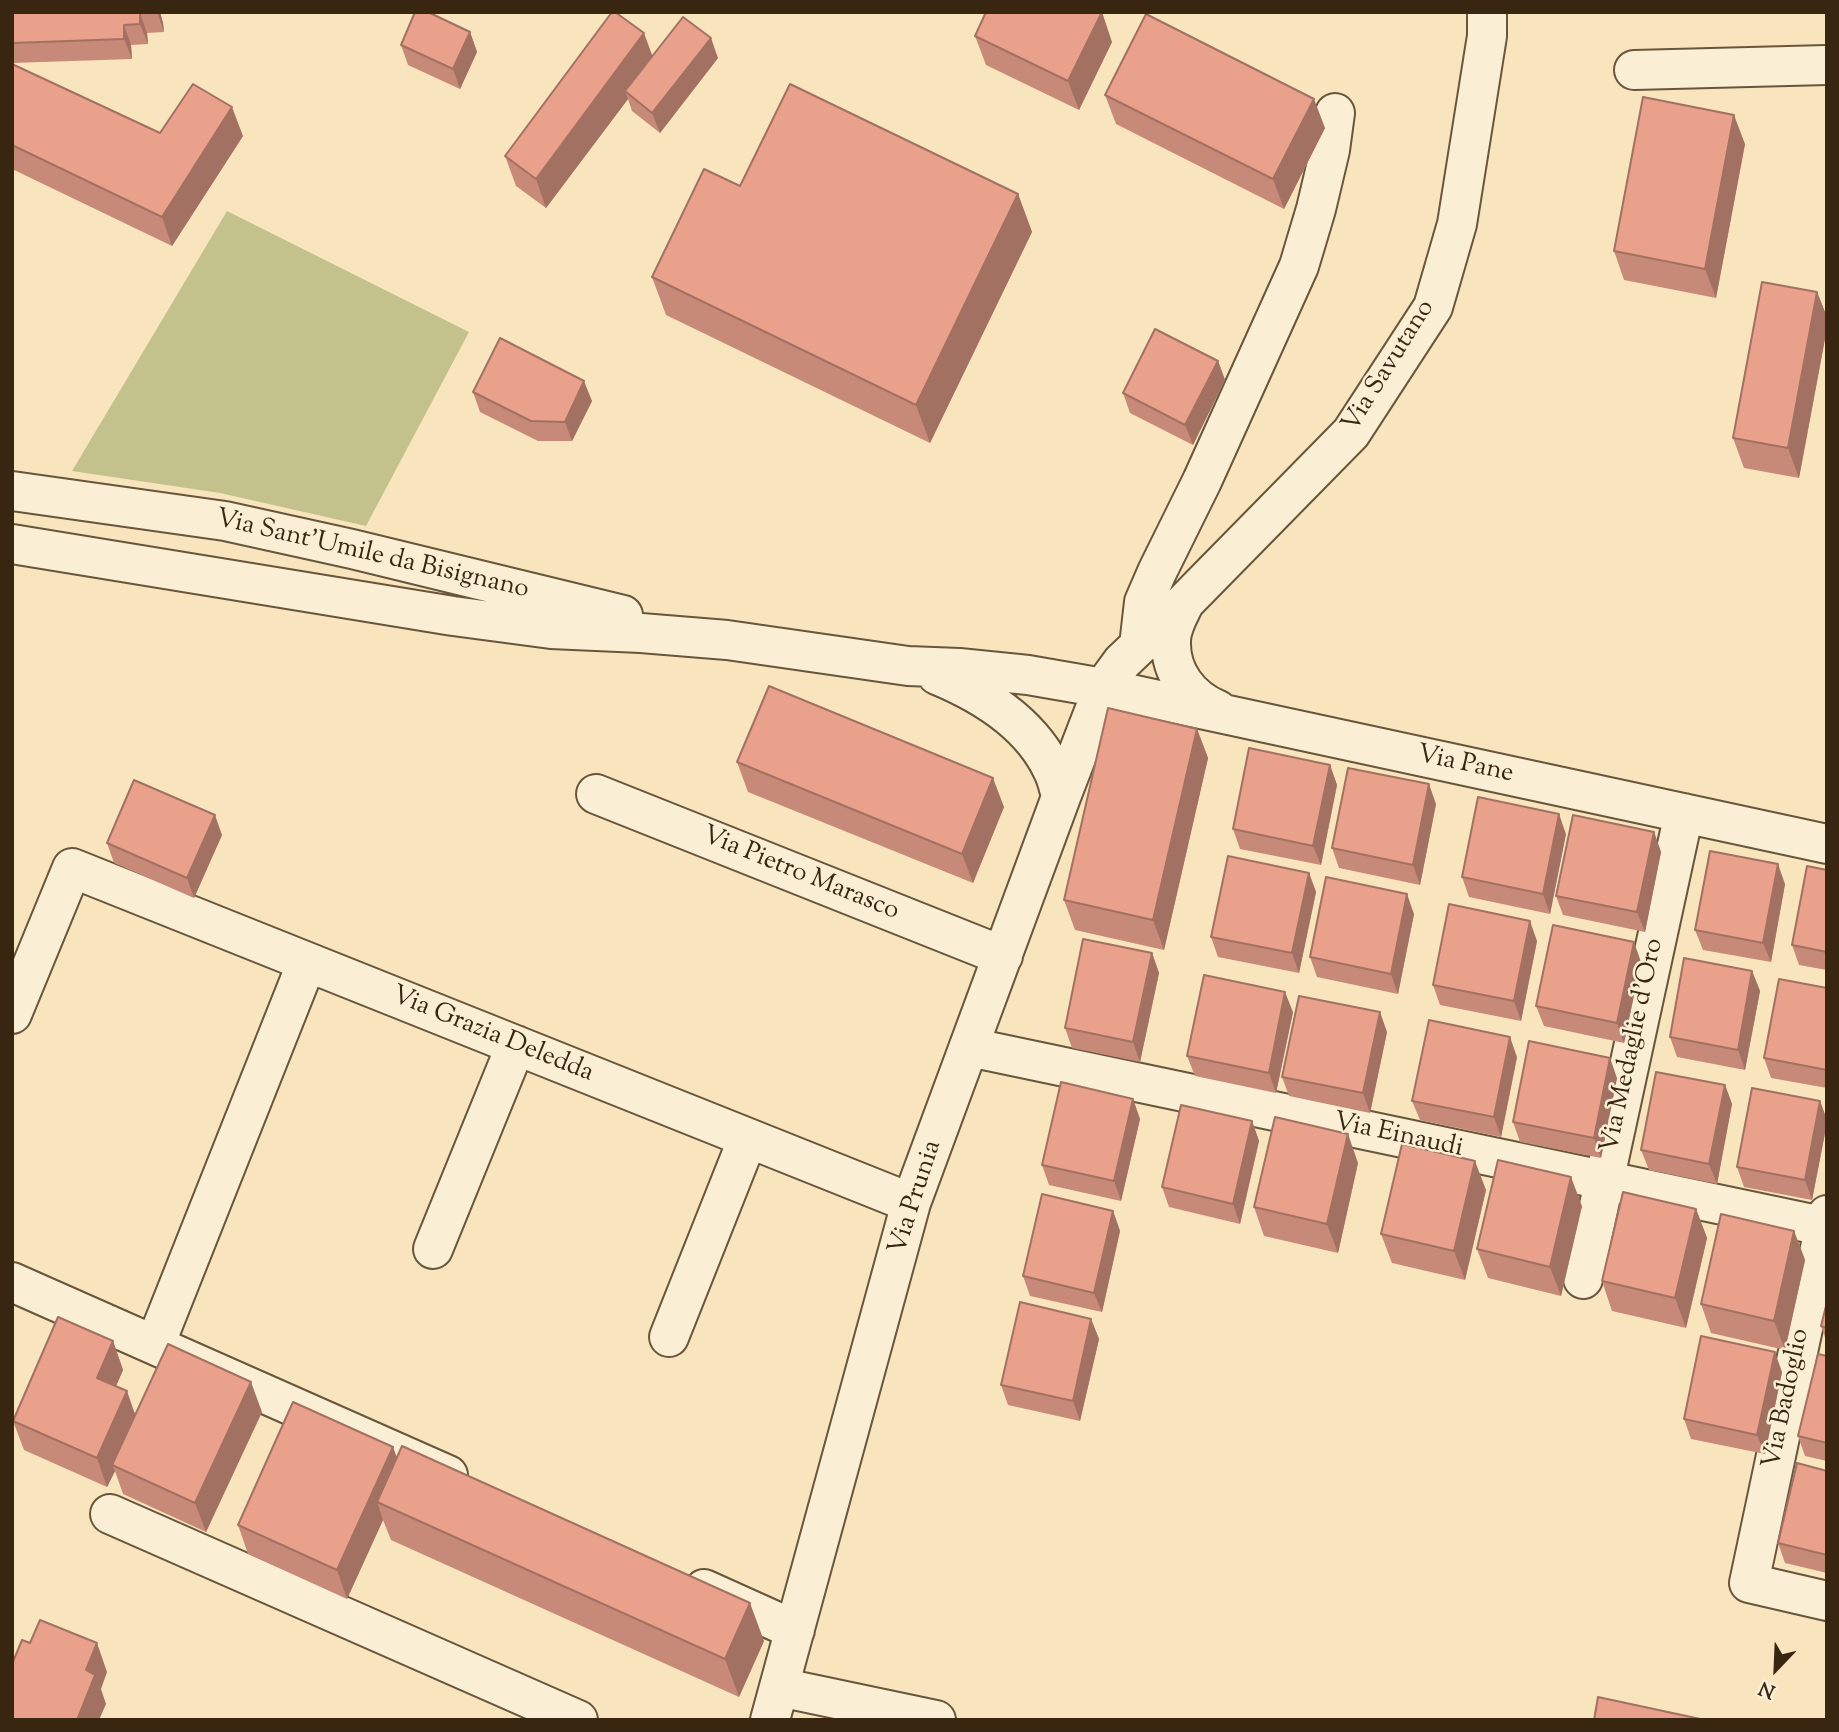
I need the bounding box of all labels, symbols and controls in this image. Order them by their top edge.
street label: Via Savutano [1337,295,1443,439]
street label: Via Sant'Umile da Bisignano [212,505,532,607]
street label: Via Pane [1414,741,1516,791]
street label: Via Pietro Marasco [697,821,903,929]
street label: Via Medaglie d'Oro [1596,936,1672,1156]
street label: Via Grazia Deledda [387,981,597,1091]
street label: Via Einaudi [1330,1108,1466,1166]
street label: Via Prunia [884,1137,950,1259]
street label: Via Badoglio [1758,1326,1818,1472]
north arrow [1741,1634,1811,1704]
text: N [1755,1673,1780,1704]

